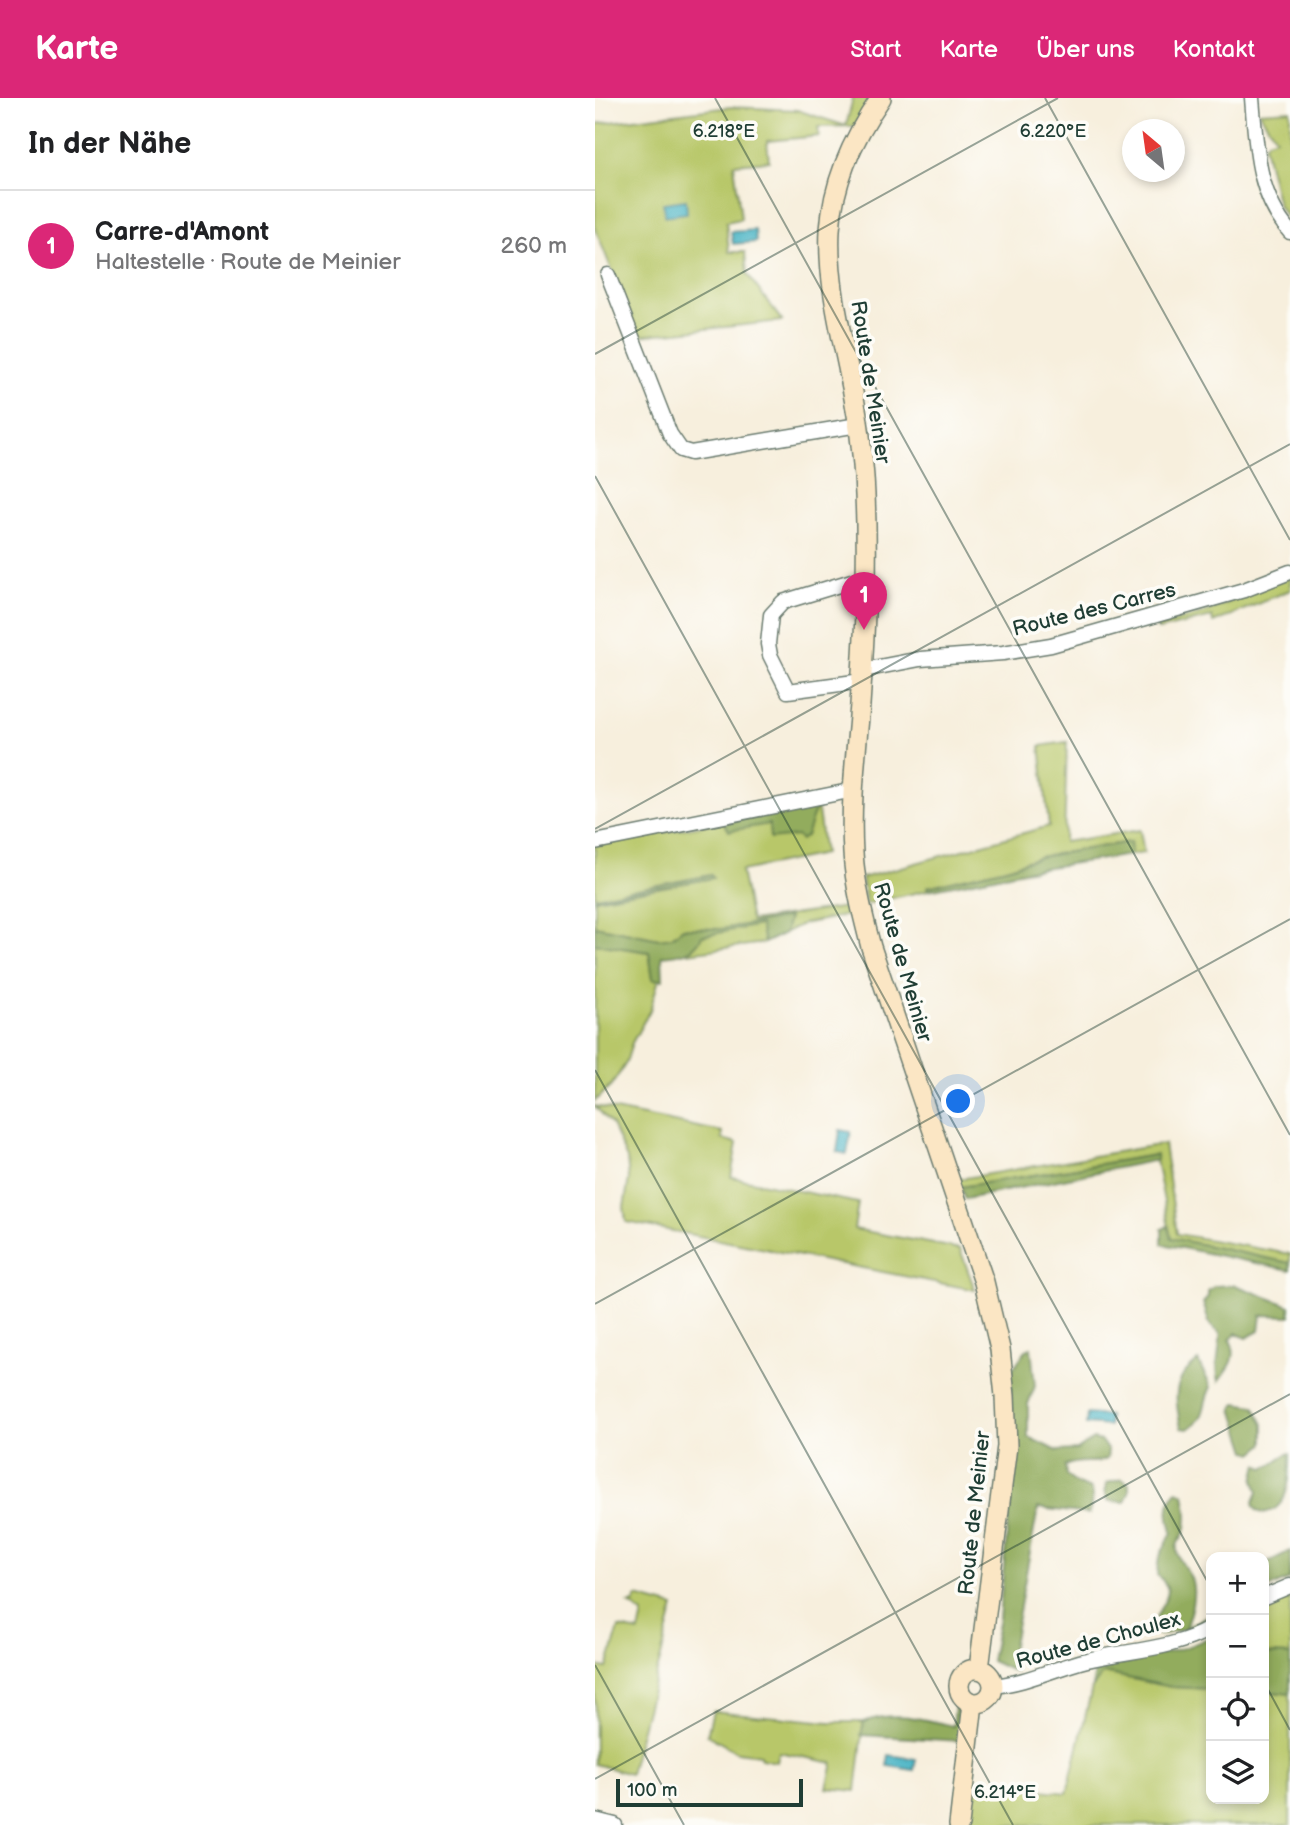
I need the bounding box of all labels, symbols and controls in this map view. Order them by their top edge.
text: Karte [35,29,118,69]
text: Start [850,35,901,64]
text: Karte [939,35,998,64]
text: Über uns [1036,35,1135,64]
text: Kontakt [1173,35,1255,64]
north arrow [1122,119,1185,182]
text: 6.218°E [693,121,755,142]
text: 6.220°E [1020,121,1086,142]
text: In der Nähe [28,126,191,162]
text: Carre-d'Amont [95,217,269,248]
text: 1 [46,232,56,260]
text: 260 m [501,232,567,260]
text: Haltestelle · Route de Meinier [95,248,401,276]
street label: Route de Meinier [845,299,896,466]
pin: 1 [841,572,887,630]
street label: Route des Carres [1010,577,1178,642]
street label: Route de Meinier [868,880,937,1045]
your location [941,1084,975,1118]
street label: Route de Meinier [953,1429,996,1596]
map controls [1206,1552,1269,1804]
button: + [1206,1552,1269,1615]
street label: Route de Choulex [1013,1607,1183,1674]
button: − [1206,1615,1269,1678]
button: locate [1206,1678,1269,1741]
button: layers [1206,1741,1269,1804]
scale bar [616,1776,803,1808]
text: 100 m [627,1779,678,1802]
text: 6.214°E [974,1782,1036,1803]

